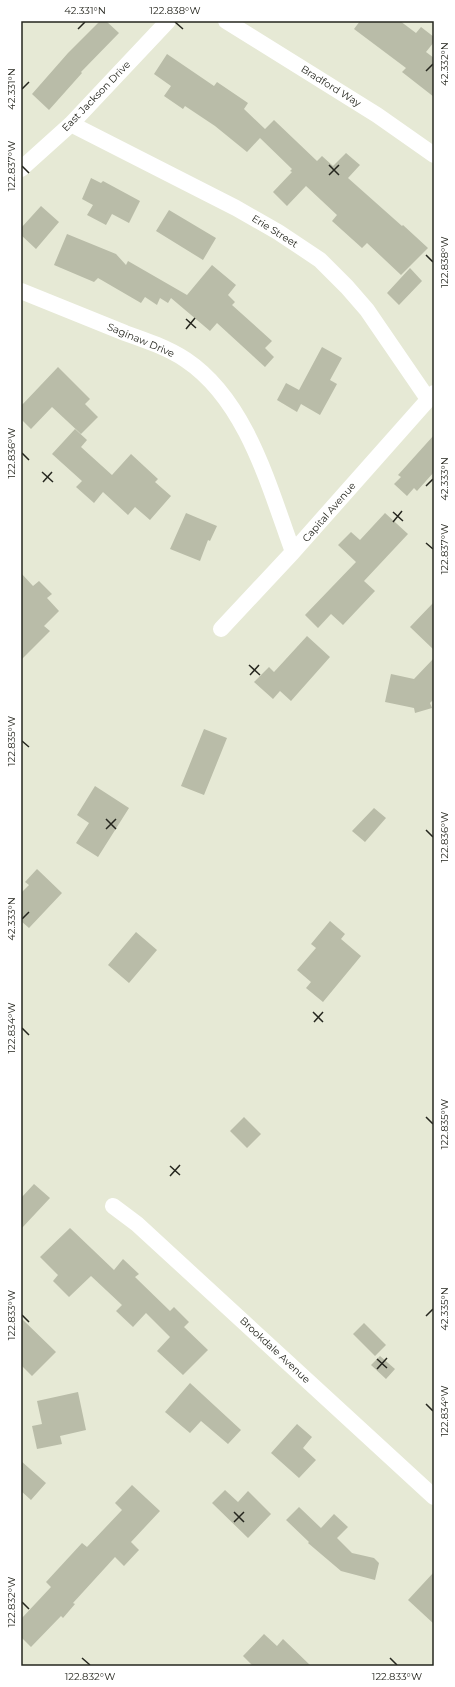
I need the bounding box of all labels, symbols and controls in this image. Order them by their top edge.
text: 42.331°N [64,4,106,17]
text: 122.838°W [149,4,201,17]
text: 42.332°N [438,42,451,86]
street label: East Jackson Drive [59,58,133,134]
street label: Bradford Way [299,62,364,110]
text: 42.331°N [5,68,18,110]
text: 122.837°W [5,141,18,191]
street label: Erie Street [249,212,301,250]
text: 122.838°W [438,236,451,288]
street label: Saginaw Drive [105,320,177,360]
text: 122.836°W [5,428,18,478]
text: 42.333°N [438,457,451,501]
street label: Capital Avenue [299,479,359,545]
text: 122.837°W [438,524,451,574]
text: 122.835°W [5,716,18,766]
text: 122.836°W [438,812,451,862]
text: 42.333°N [5,897,18,941]
text: 122.834°W [5,1002,18,1054]
text: 122.835°W [438,1099,451,1149]
text: 42.335°N [438,1287,451,1331]
text: 122.833°W [5,1290,18,1340]
street label: Brookdale Avenue [237,1314,313,1386]
text: 122.834°W [438,1385,451,1437]
text: 122.832°W [5,1577,18,1627]
text: 122.832°W [65,1670,115,1683]
text: 122.833°W [372,1670,422,1683]

